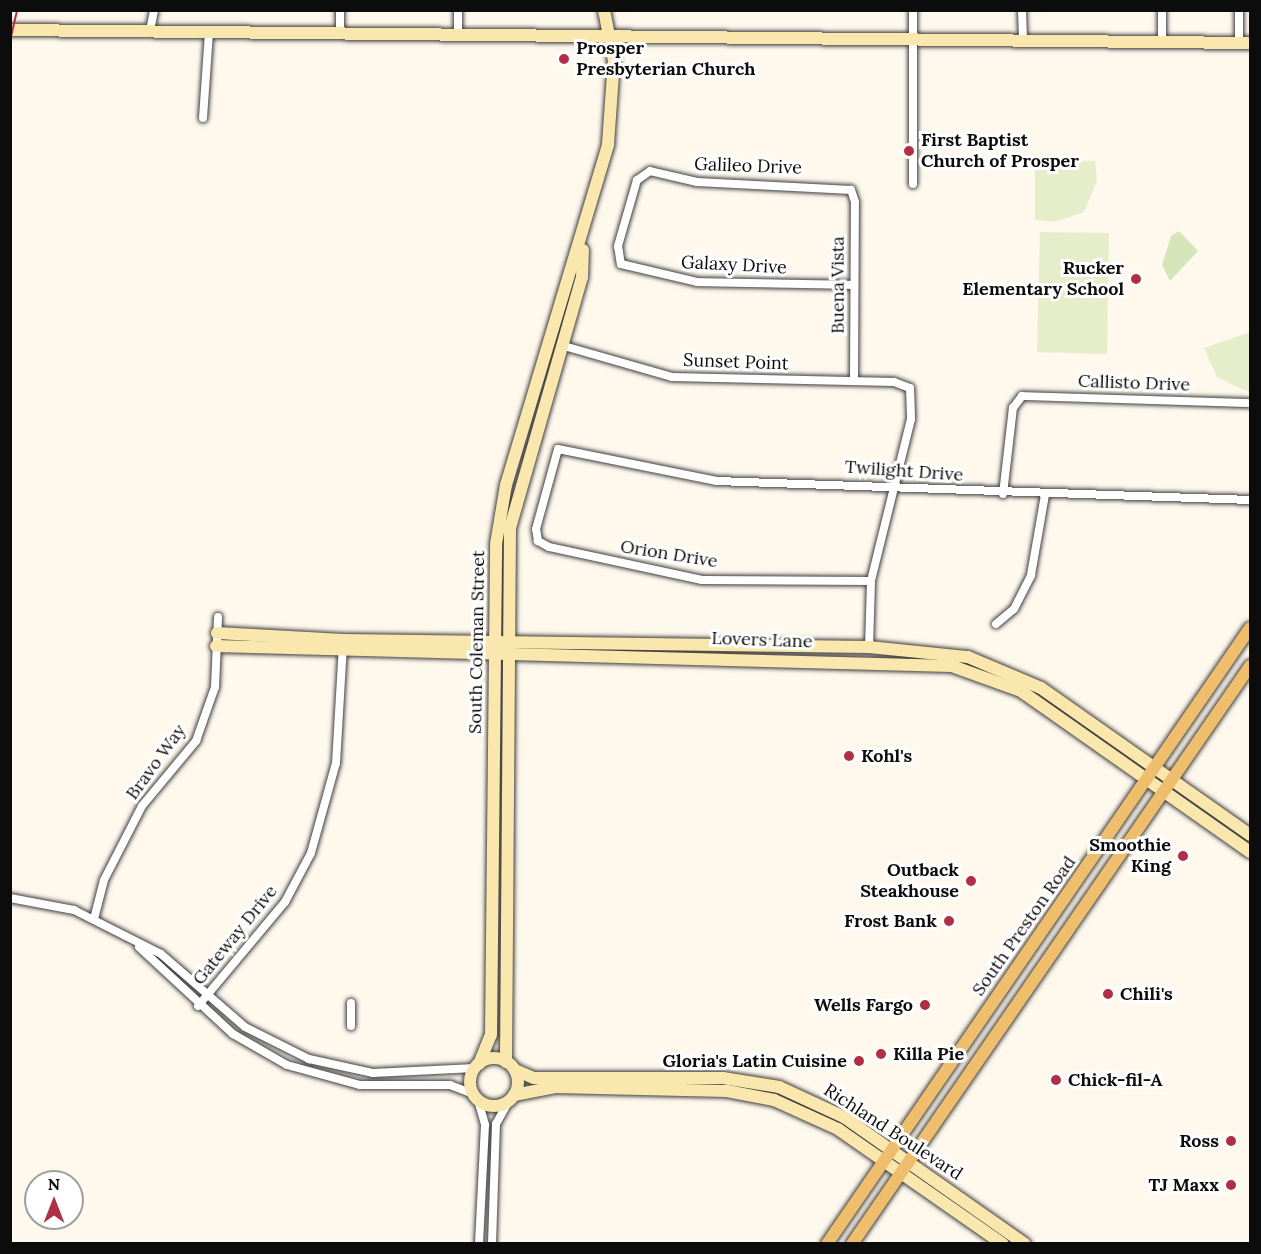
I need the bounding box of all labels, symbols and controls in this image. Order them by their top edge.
place label: Prosper Presbyterian Church [576,38,755,80]
marker: Prosper Presbyterian Church [557,52,571,66]
place label: First Baptist Church of Prosper [921,130,1079,172]
marker: First Baptist Church of Prosper [902,144,916,158]
street label: Galileo Drive [694,153,802,179]
street label: Buena Vista [827,236,849,334]
street label: Galaxy Drive [681,251,787,279]
place label: Rucker Elementary School [962,258,1124,300]
marker: Rucker Elementary School [1129,272,1143,286]
street label: Sunset Point [683,349,789,375]
street label: Callisto Drive [1078,370,1190,396]
street label: Twilight Drive [844,456,964,486]
street label: Orion Drive [619,536,719,572]
street label: South Coleman Street [465,550,489,734]
street label: Lovers Lane [711,627,813,653]
street label: Bravo Way [121,720,191,804]
place label: Kohl's [861,745,912,767]
marker: Kohl's [842,749,856,763]
place label: Smoothie King [1089,835,1171,878]
marker: Smoothie King [1176,849,1190,863]
street label: South Preston Road [968,852,1080,1000]
place label: Outback Steakhouse [860,860,959,902]
marker: Outback Steakhouse [964,874,978,888]
street label: Gateway Drive [188,881,282,989]
place label: Frost Bank [844,910,937,932]
marker: Frost Bank [942,914,956,928]
place label: Chili's [1120,983,1173,1005]
marker: Chili's [1101,987,1115,1001]
place label: Wells Fargo [814,994,913,1016]
marker: Wells Fargo [918,998,932,1012]
place label: Killa Pie [893,1043,964,1065]
marker: Killa Pie [874,1047,888,1061]
place label: Gloria's Latin Cuisine [663,1050,847,1072]
marker: Gloria's Latin Cuisine [852,1054,866,1068]
place label: Chick-fil-A [1068,1069,1163,1091]
marker: Chick-fil-A [1049,1073,1063,1087]
street label: Richland Boulevard [820,1079,966,1185]
place label: Ross [1179,1130,1219,1152]
marker: Ross [1224,1134,1238,1148]
north arrow [24,1170,84,1230]
text: N [48,1174,60,1194]
place label: TJ Maxx [1148,1174,1219,1196]
marker: TJ Maxx [1224,1178,1238,1192]

